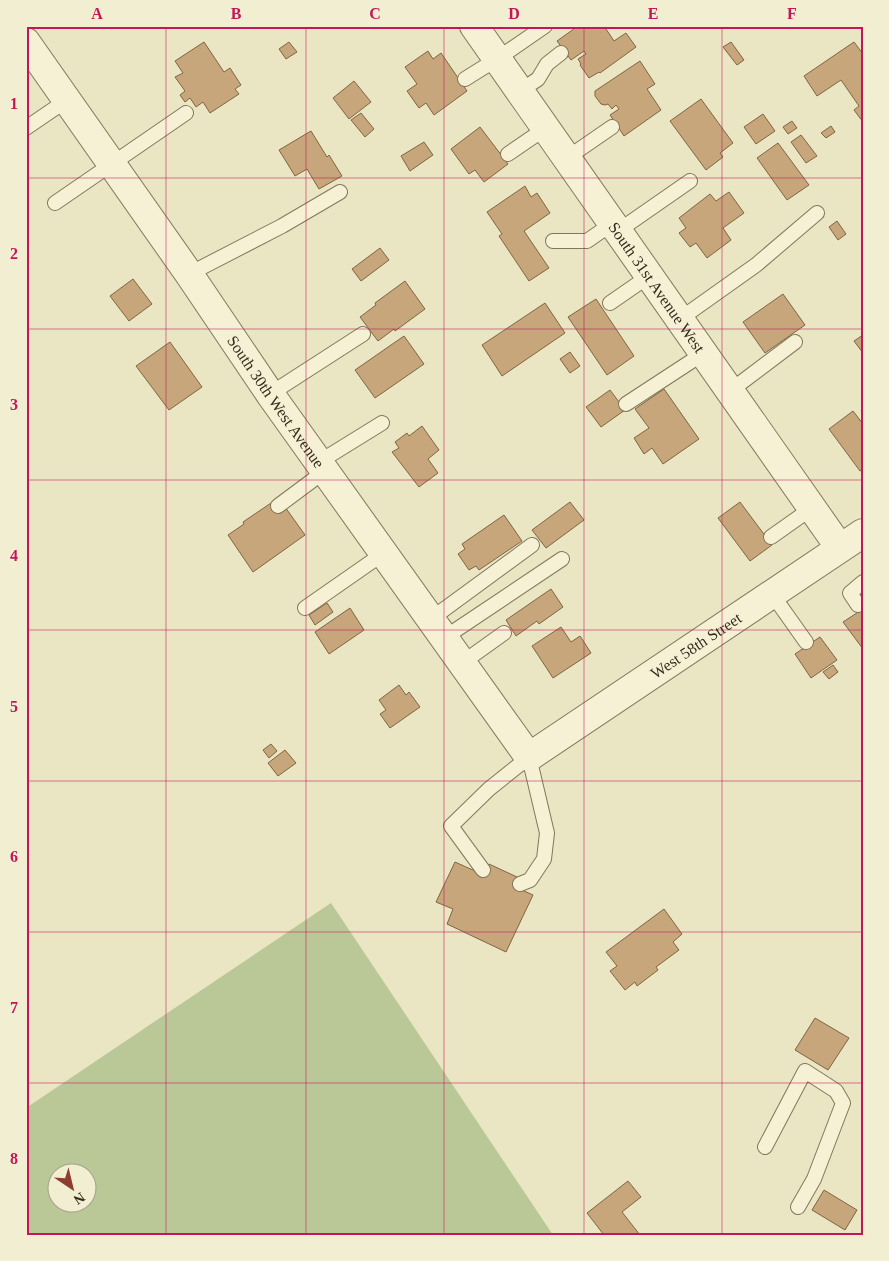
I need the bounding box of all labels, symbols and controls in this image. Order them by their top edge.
text: A [91,5,103,22]
text: B [231,5,242,22]
text: C [369,5,381,22]
text: D [508,5,520,22]
text: E [648,5,658,22]
text: F [787,5,797,22]
text: 1 [10,95,18,112]
street label: South 31st Avenue West [605,219,709,356]
text: 2 [10,245,18,262]
street label: South 30th West Avenue [224,333,328,471]
text: 3 [10,396,18,413]
text: 4 [10,547,18,564]
street label: West 58th Street [647,609,745,682]
text: 5 [10,698,18,715]
text: 6 [10,848,18,865]
text: 7 [10,999,18,1016]
text: 8 [10,1150,18,1167]
north arrow [48,1164,98,1214]
text: N [71,1189,88,1207]

